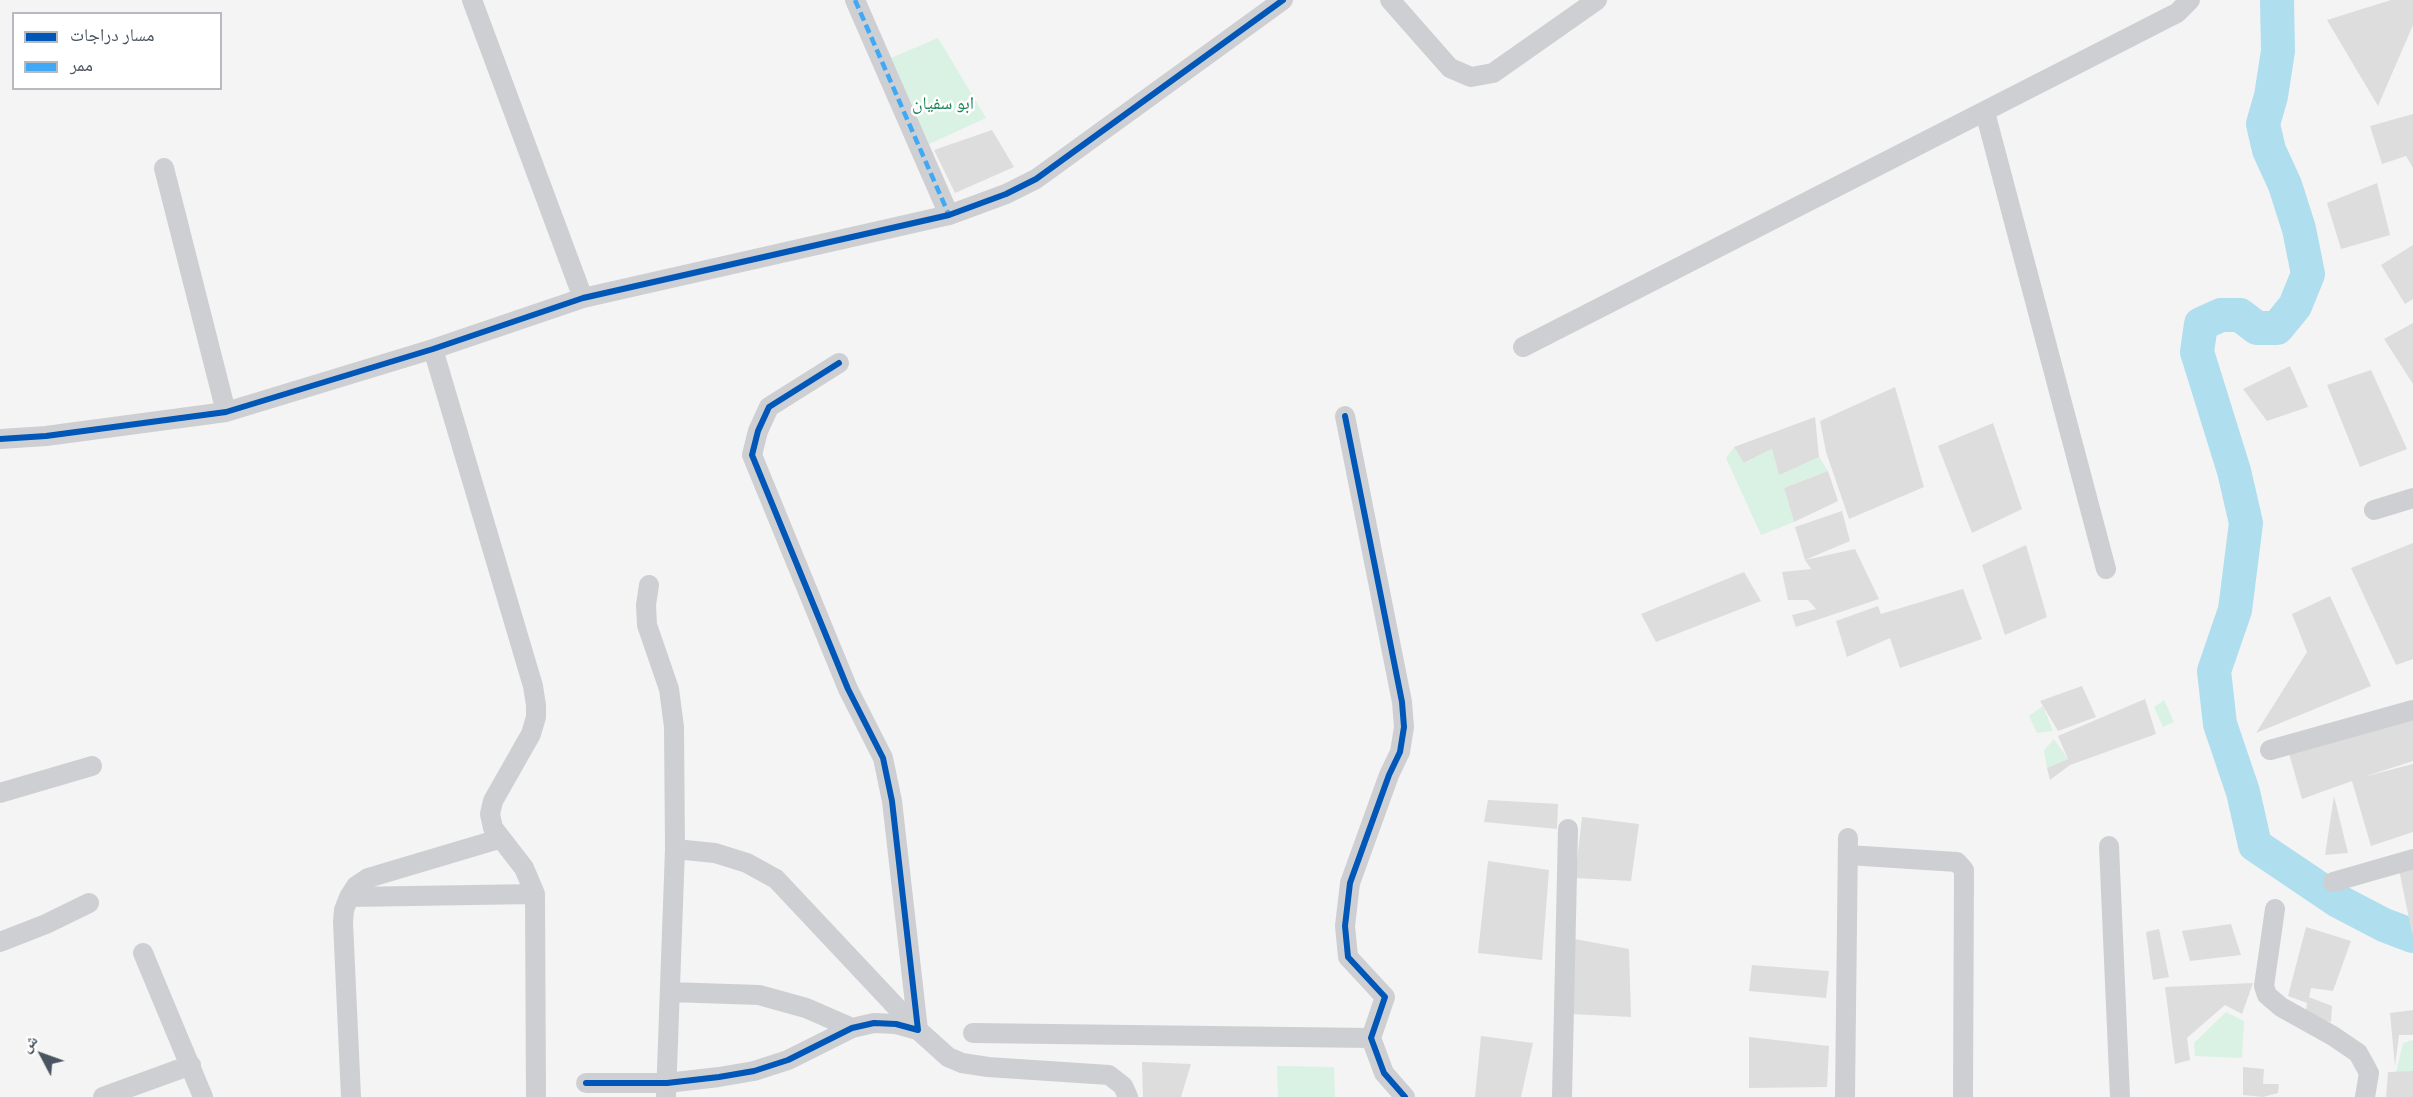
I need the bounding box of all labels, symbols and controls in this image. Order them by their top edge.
legend [12,12,222,90]
text: مسار دراجات [70,24,154,44]
text: ممر [70,54,93,74]
park label: ابو سفيان [912,92,974,114]
north arrow [12,1025,72,1085]
text: ش [16,1031,41,1056]

